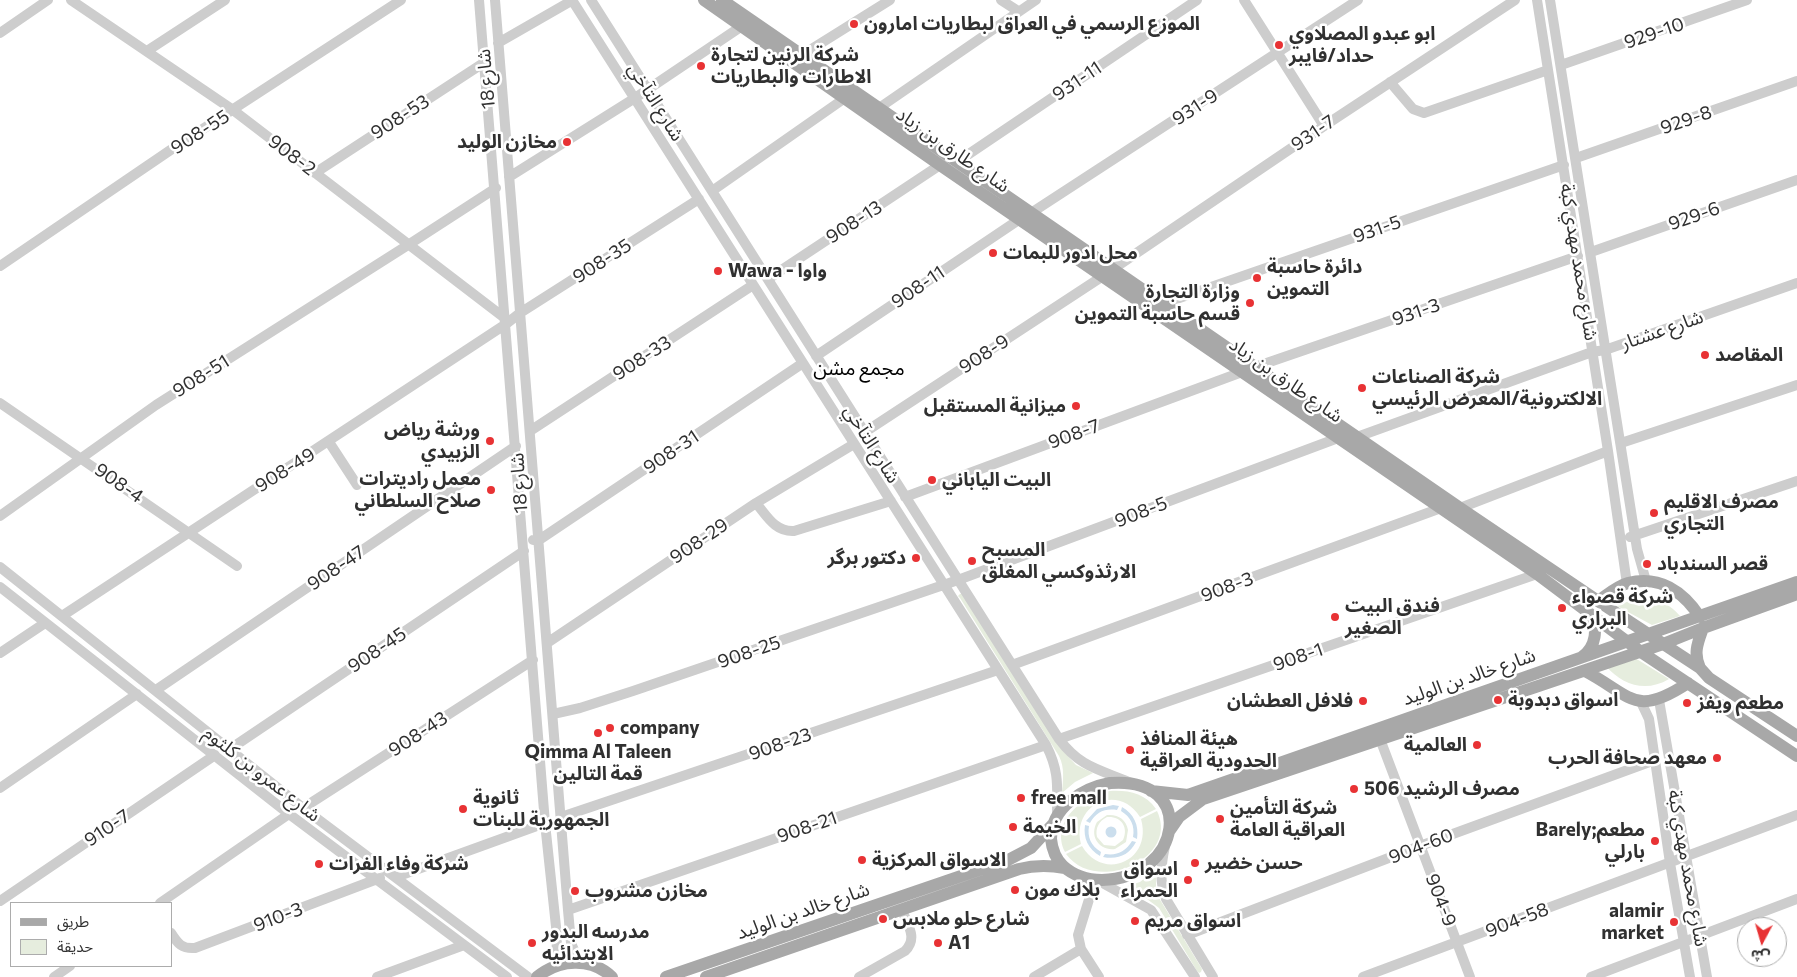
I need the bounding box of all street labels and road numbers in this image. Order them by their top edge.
street label: 929-10 [1621,12,1687,54]
street label: شارع 18 [472,48,500,110]
street label: 931-11 [1048,56,1106,106]
street label: شارع التآخي [623,59,689,145]
street label: 931-9 [1168,84,1222,130]
street label: 908-53 [366,90,434,144]
street label: 929-8 [1657,101,1715,139]
street label: شارع طارق بن زياد [892,102,1014,198]
street label: 908-55 [166,105,234,159]
street label: 931-7 [1287,110,1339,156]
street label: 908-2 [264,130,320,180]
street label: شارع محمد مهدي كبة [1555,182,1603,342]
street label: 908-13 [822,195,886,249]
street label: 929-6 [1665,197,1723,235]
street label: 931-5 [1350,210,1404,248]
street label: 908-35 [568,234,636,288]
street label: 908-11 [887,261,949,313]
street label: 931-3 [1389,293,1443,331]
street label: شارع عشتار [1618,305,1706,355]
street label: 908-9 [955,329,1013,379]
street label: 908-33 [608,331,676,385]
street label: شارع طارق بن زياد [1225,332,1347,428]
street label: 908-51 [168,350,234,402]
street label: شارع التآخي [839,401,905,487]
street label: 908-7 [1045,414,1103,454]
street label: 908-31 [639,425,703,479]
street label: 908-49 [251,443,319,497]
street label: شارع 18 [506,452,532,514]
street label: 908-4 [90,458,148,508]
street label: 908-5 [1112,492,1170,532]
street label: 908-29 [665,513,733,569]
street label: 908-47 [303,541,369,595]
street label: 908-3 [1198,567,1256,607]
street label: 908-45 [343,622,411,678]
street label: 908-25 [715,631,783,673]
street label: 908-1 [1270,638,1326,676]
street label: شارع خالد بن الوليد [1399,644,1539,710]
street label: 908-43 [384,707,452,761]
street label: شارع عمرو بن كلثوم [199,721,325,827]
street label: 908-23 [746,723,814,765]
street label: شارع محمد مهدي كبة [1663,788,1713,948]
street label: 910-7 [80,805,134,851]
street label: 908-21 [774,806,840,848]
street label: 904-60 [1386,823,1456,869]
street label: 904-9 [1421,870,1461,930]
street label: شارع خالد بن الوليد [733,878,873,944]
street label: 910-3 [250,897,306,937]
street label: 904-58 [1482,898,1552,942]

